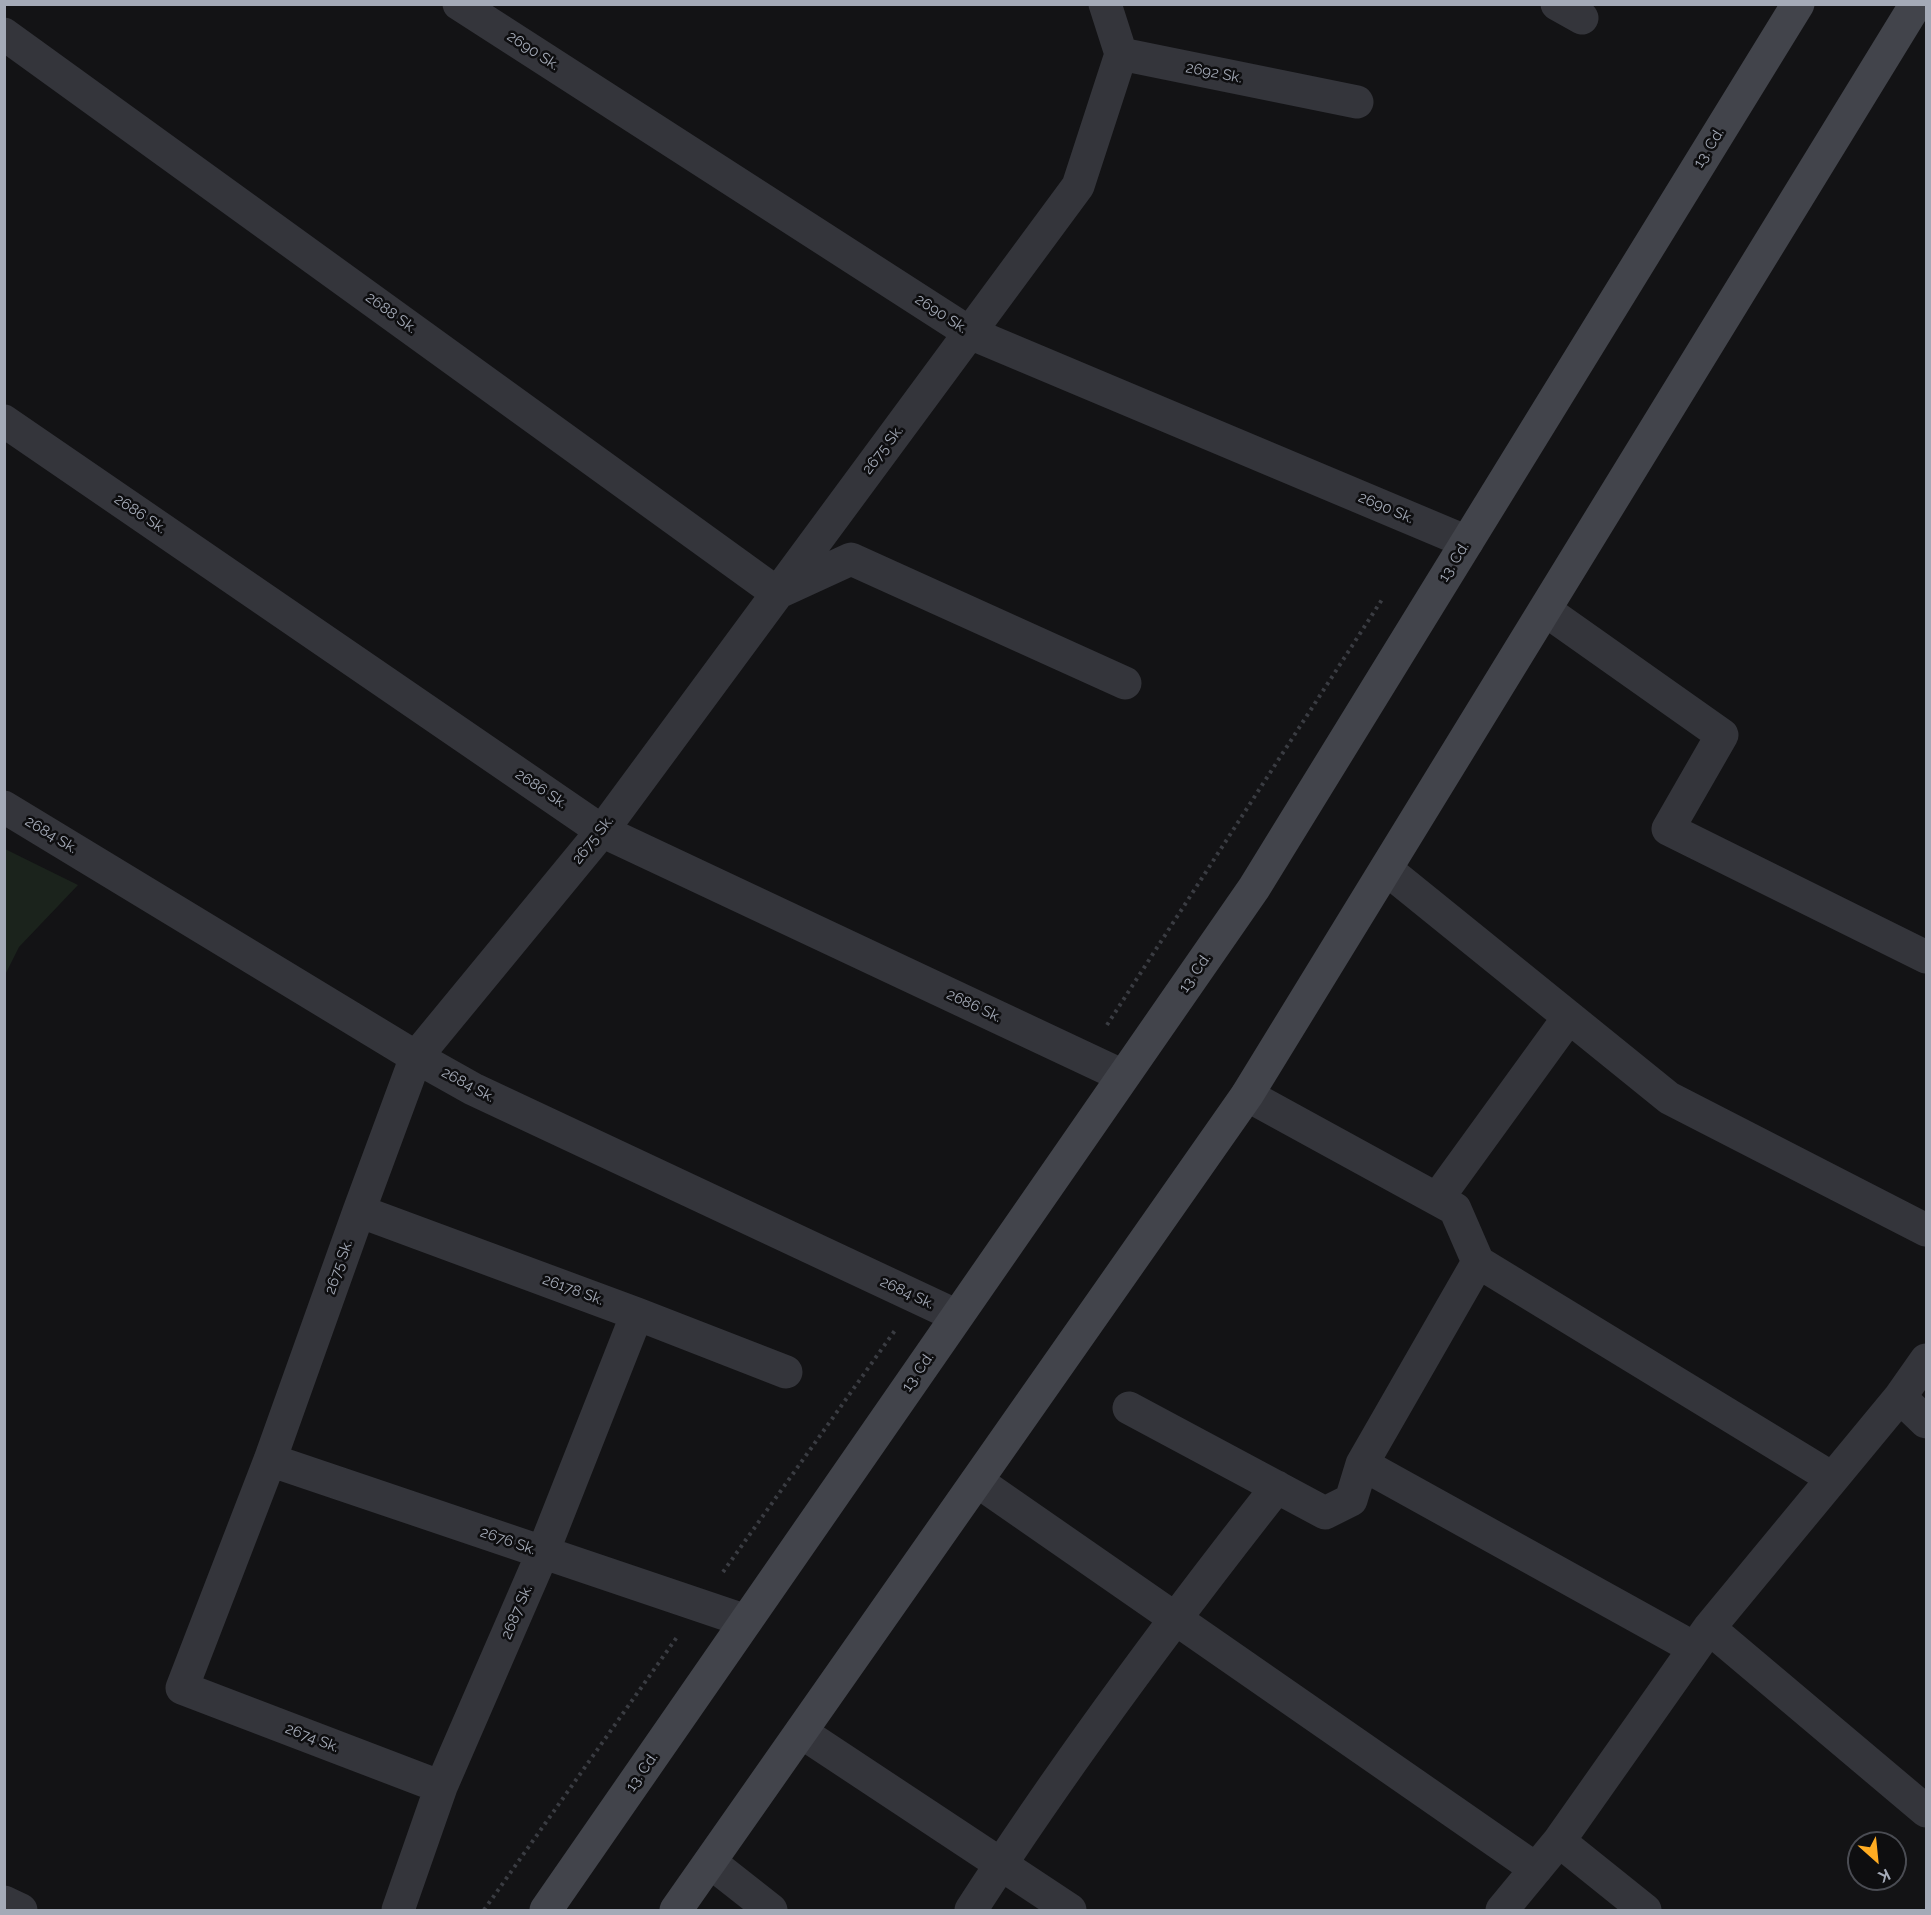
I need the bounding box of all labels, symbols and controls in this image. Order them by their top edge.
street label: 2690 Sk. [504,28,562,74]
street label: 2692 Sk. [1184,59,1244,87]
street label: 13. Cd. [1690,125,1728,171]
street label: 2688 Sk. [362,289,420,337]
street label: 2690 Sk. [912,291,970,337]
street label: 2675 Sk. [859,422,907,478]
street label: 2690 Sk. [1356,488,1416,528]
street label: 2686 Sk. [111,490,169,538]
street label: 13. Cd. [1435,539,1473,585]
street label: 2686 Sk. [512,765,570,813]
street label: 2684 Sk. [22,812,80,858]
street label: 2675 Sk. [569,812,617,868]
street label: 13. Cd. [1175,950,1215,996]
street label: 2686 Sk. [944,985,1004,1027]
street label: 2684 Sk. [438,1064,498,1106]
street label: 2675 Sk. [321,1237,357,1297]
street label: 26178 Sk. [540,1271,606,1309]
street label: 2684 Sk. [877,1273,937,1313]
street label: 13. Cd. [898,1349,938,1395]
street label: 2676 Sk. [478,1523,538,1559]
street label: 2687 Sk. [497,1582,537,1642]
street label: 2674 Sk. [283,1720,341,1756]
street label: 13. Cd. [622,1749,662,1795]
north arrow [1847,1831,1907,1891]
text: K [1875,1865,1894,1887]

